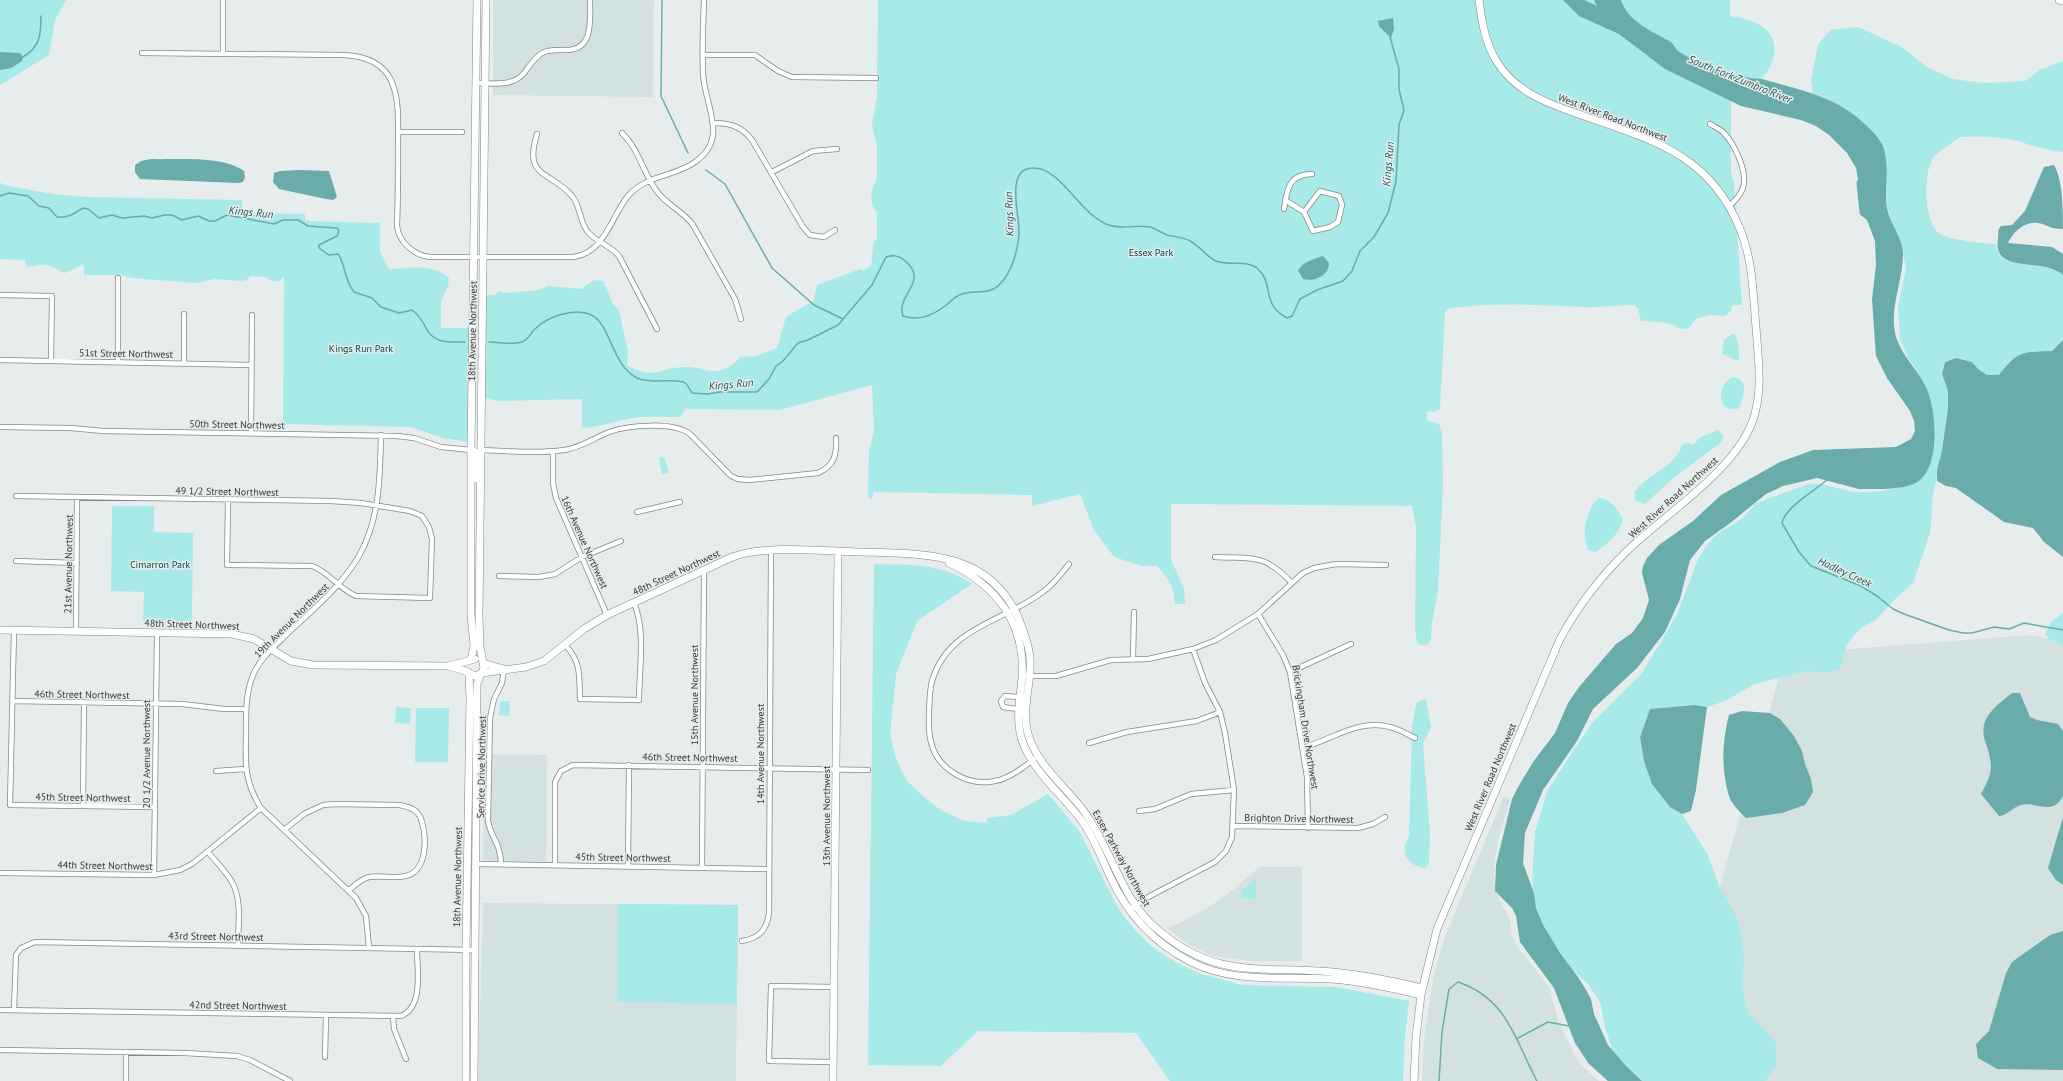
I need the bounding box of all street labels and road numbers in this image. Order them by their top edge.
street label: West River Road Northwest [1556,91,1670,145]
street label: 18th Avenue Northwest [465,280,480,381]
street label: 51st Street Northwest [79,346,174,361]
street label: 50th Street Northwest [189,417,285,432]
street label: West River Road Northwest [1626,453,1721,541]
street label: 49 1/2 Street Northwest [175,484,279,499]
street label: 16th Avenue Northwest [558,494,611,591]
street label: 21st Avenue Northwest [61,514,76,614]
street label: 48th Street Northwest [630,546,723,598]
street label: 19th Avenue Northwest [251,580,332,661]
street label: 48th Street Northwest [144,616,240,633]
street label: 15th Avenue Northwest [688,644,701,745]
street label: Brickingham Drive Northwest [1289,664,1322,791]
street label: 46th Street Northwest [34,687,130,702]
street label: 20 1/2 Avenue Northwest [140,699,153,808]
street label: 14th Avenue Northwest [754,703,767,804]
street label: Service Drive Northwest [474,715,489,819]
street label: West River Road Northwest [1462,721,1519,833]
street label: 46th Street Northwest [642,750,738,765]
street label: 13th Avenue Northwest [820,765,833,866]
street label: 45th Street Northwest [35,790,131,805]
street label: Essex Parkway Northwest [1090,808,1154,909]
street label: Brighton Drive Northwest [1244,811,1354,826]
street label: 18th Avenue Northwest [450,826,465,927]
street label: 45th Street Northwest [575,850,671,865]
street label: 44th Street Northwest [57,858,153,873]
street label: 43rd Street Northwest [168,929,264,944]
street label: 42nd Street Northwest [189,998,287,1013]

